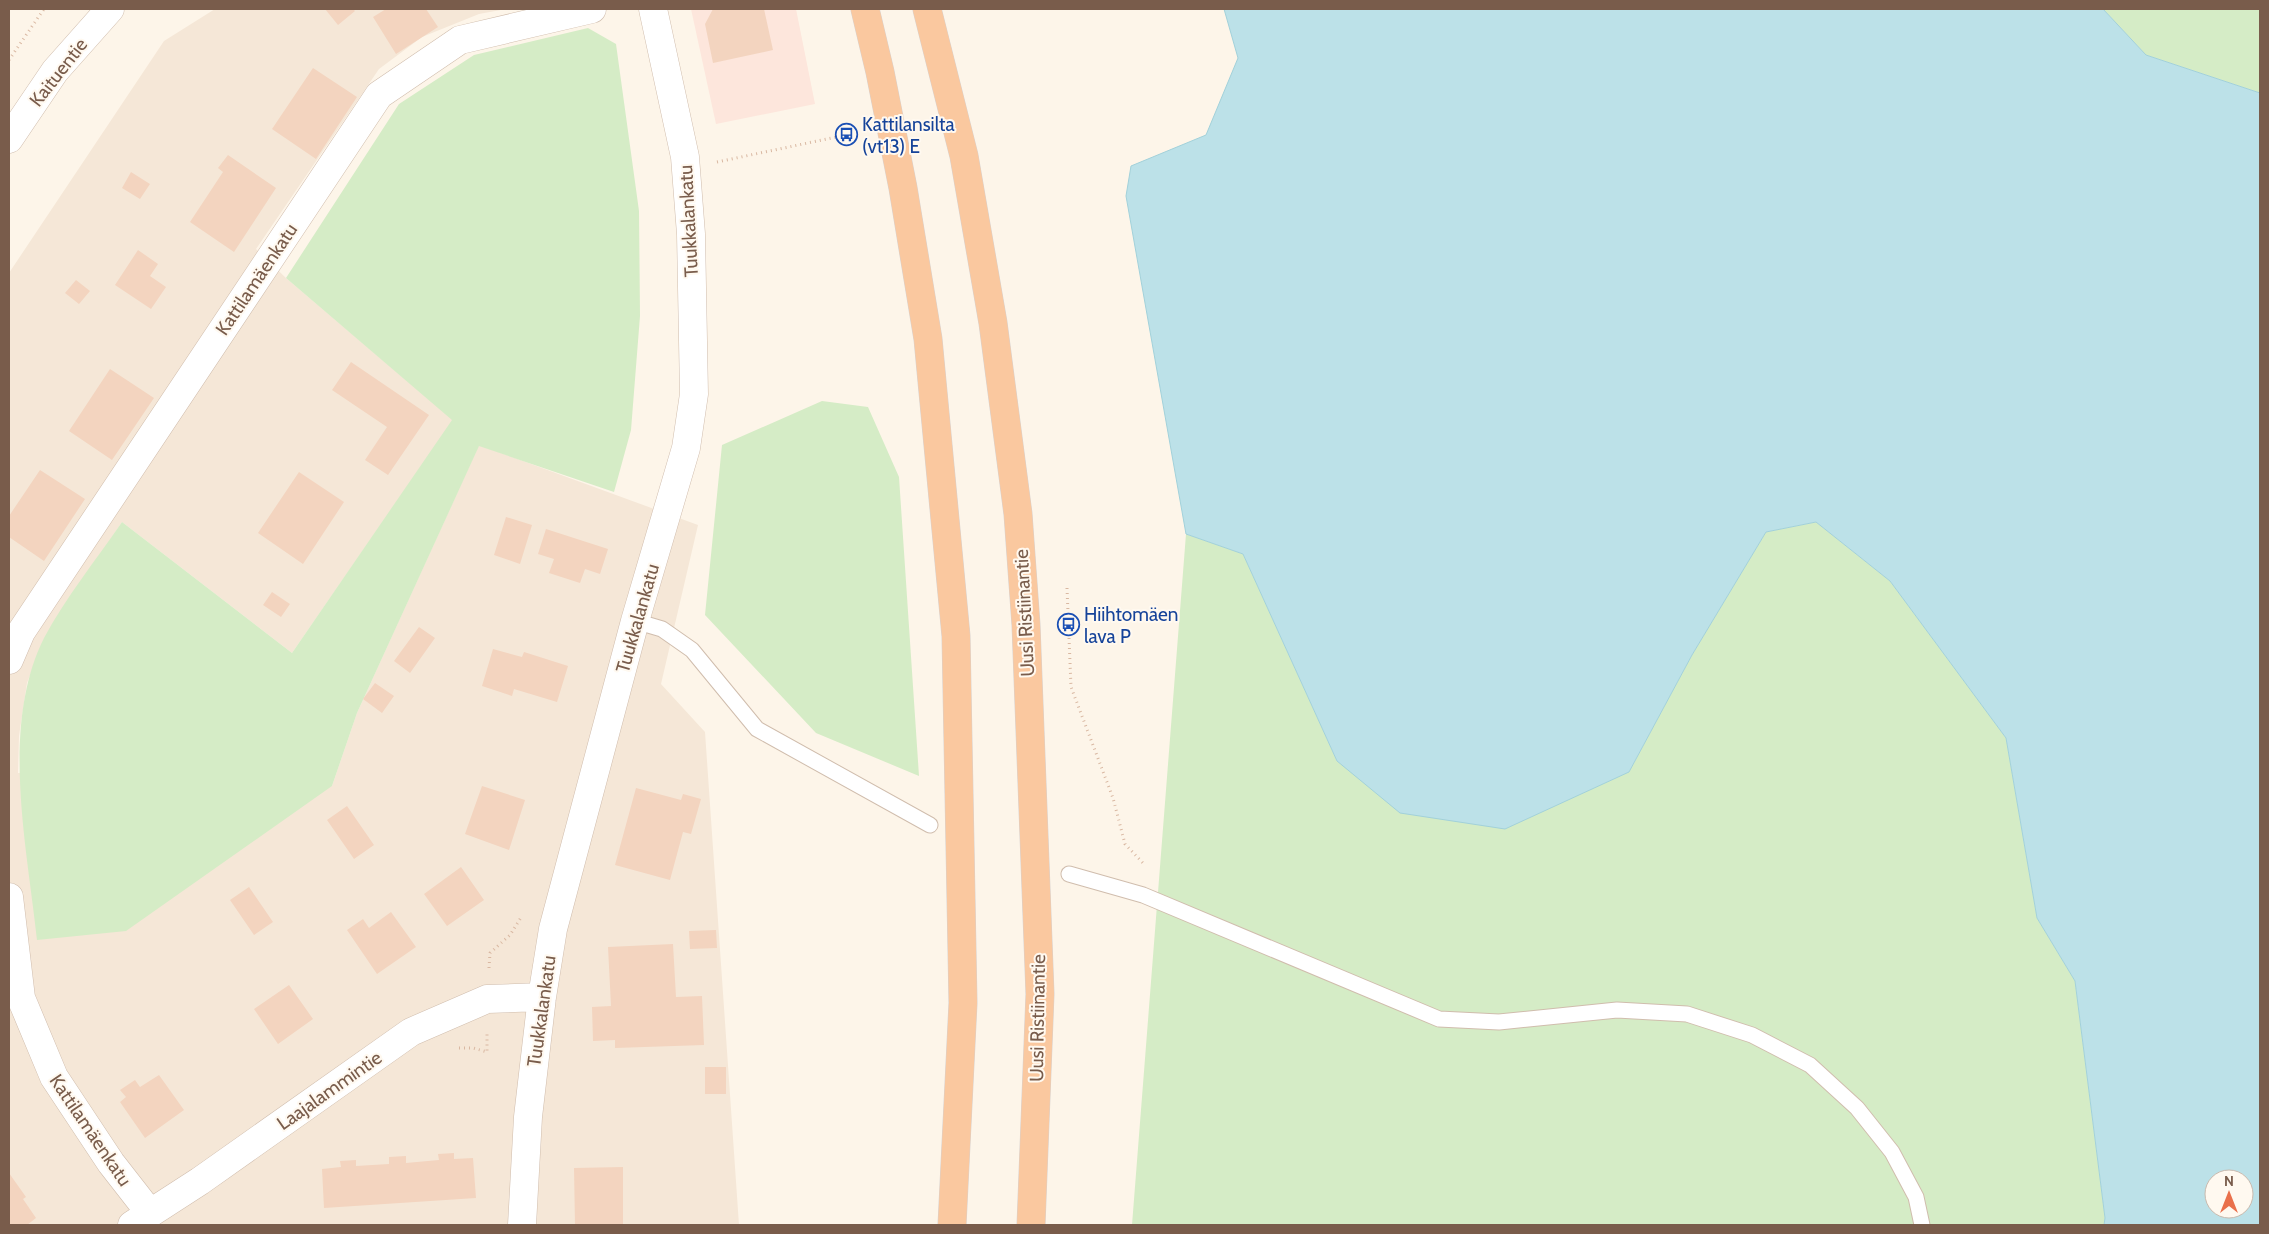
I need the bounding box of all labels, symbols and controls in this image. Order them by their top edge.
street label: Kaituentie [25,33,92,111]
place label: Kattilansilta (vt13) E [862,113,955,158]
bus stop icon: Kattilansilta (vt13) E [834,123,858,147]
street label: Tuukkalankatu [674,164,703,278]
street label: Kattilamäenkatu [211,219,302,340]
street label: Uusi Ristiinantie [1010,548,1039,677]
street label: Tuukkalankatu [611,561,664,675]
place label: Hiihtomäen lava P [1084,603,1178,648]
bus stop icon: Hiihtomäen lava P [1056,613,1080,637]
street label: Tuukkalankatu [522,954,561,1068]
street label: Uusi Ristiinantie [1025,954,1050,1082]
street label: Laajalammintie [273,1046,386,1135]
street label: Kattilamäenkatu [45,1070,136,1191]
north arrow [2204,1169,2254,1219]
text: N [2224,1172,2234,1190]

